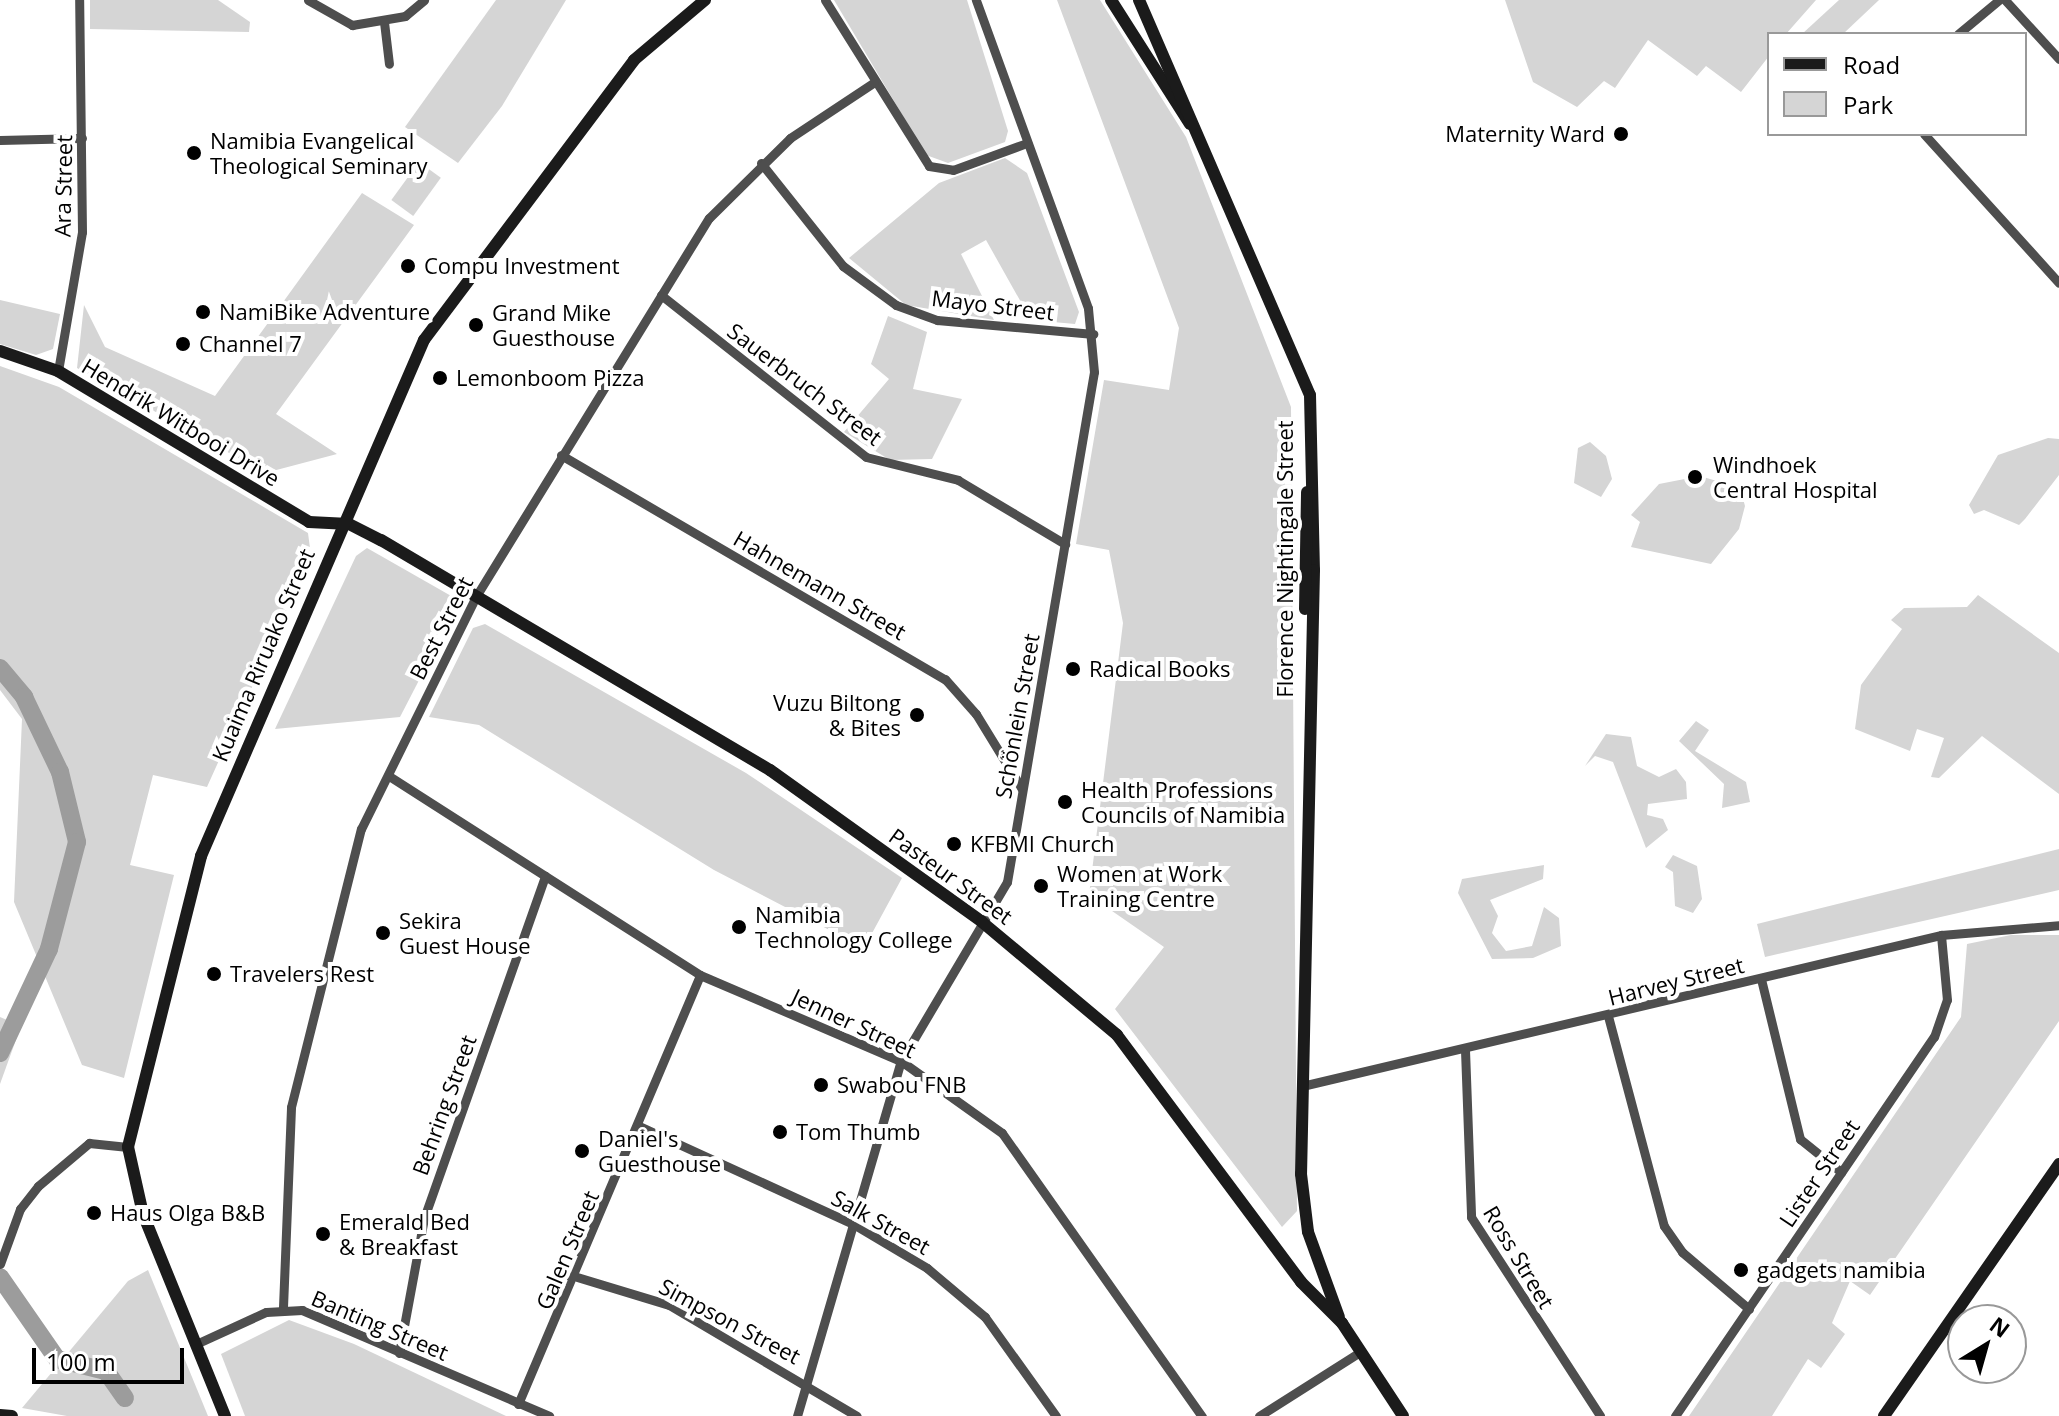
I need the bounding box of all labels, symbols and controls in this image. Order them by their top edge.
legend [1767,32,2027,136]
text: Road [1843,48,1900,81]
text: Park [1843,88,1893,121]
place label: Maternity Ward [1445,121,1605,147]
marker: Maternity Ward [1612,125,1630,143]
place label: Namibia Evangelical Theological Seminary [210,127,428,178]
street label: Ara Street [49,135,77,237]
marker: Namibia Evangelical Theological Seminary [185,144,203,162]
place label: Compu Investment [424,253,619,279]
marker: Compu Investment [399,257,417,275]
street label: Mayo Street [930,284,1056,326]
place label: NamiBike Adventure [219,299,430,325]
place label: Grand Mike Guesthouse [492,299,615,350]
marker: NamiBike Adventure [194,303,212,321]
marker: Grand Mike Guesthouse [467,316,485,334]
street label: Sauerbruch Street [723,317,887,451]
place label: Channel 7 [199,331,302,357]
marker: Channel 7 [174,335,192,353]
street label: Hendrik Witbooi Drive [77,352,285,492]
place label: Lemonboom Pizza [456,365,645,391]
marker: Lemonboom Pizza [431,369,449,387]
street label: Florence Nightingale Street [1272,420,1298,698]
place label: Windhoek Central Hospital [1713,451,1878,502]
marker: Windhoek Central Hospital [1684,466,1706,488]
street label: Hahnemann Street [729,525,911,645]
street label: Kuaima Riruako Street [206,545,320,765]
street label: Best Street [404,572,478,684]
street label: Schönlein Street [990,632,1044,800]
place label: Radical Books [1089,656,1231,682]
marker: Radical Books [1064,660,1082,678]
place label: Vuzu Biltong & Bites [773,689,901,740]
marker: Vuzu Biltong & Bites [908,706,926,724]
place label: Health Professions Councils of Namibia [1081,776,1285,828]
marker: Health Professions Councils of Namibia [1056,793,1074,811]
street label: Pasteur Street [884,822,1018,930]
place label: KFBMI Church [970,831,1115,857]
marker: KFBMI Church [945,835,963,853]
place label: Women at Work Training Centre [1057,860,1222,912]
marker: Women at Work Training Centre [1032,877,1050,895]
place label: Namibia Technology College [755,901,953,952]
place label: Sekira Guest House [399,907,531,958]
marker: Namibia Technology College [730,918,748,936]
marker: Sekira Guest House [374,924,392,942]
street label: Harvey Street [1605,951,1747,1011]
place label: Travelers Rest [230,961,374,987]
marker: Travelers Rest [205,965,223,983]
street label: Jenner Street [788,983,920,1063]
street label: Behring Street [406,1031,482,1179]
place label: Swabou FNB [837,1072,966,1098]
marker: Swabou FNB [812,1076,830,1094]
street label: Lister Street [1773,1114,1865,1232]
place label: Tom Thumb [796,1119,920,1145]
marker: Tom Thumb [771,1123,789,1141]
place label: Daniel's Guesthouse [598,1125,721,1176]
marker: Daniel's Guesthouse [573,1142,591,1160]
street label: Salk Street [827,1184,935,1260]
street label: Galen Street [530,1186,604,1314]
place label: Haus Olga B&B [110,1200,265,1226]
street label: Ross Street [1478,1201,1560,1313]
marker: Haus Olga B&B [85,1204,103,1222]
place label: Emerald Bed & Breakfast [339,1208,470,1260]
marker: Emerald Bed & Breakfast [314,1225,332,1243]
place label: gadgets namibia [1757,1257,1926,1283]
marker: gadgets namibia [1732,1261,1750,1279]
street label: Simpson Street [655,1273,805,1369]
street label: Banting Street [308,1284,452,1366]
north arrow [1947,1304,2027,1384]
text: N [1984,1309,2016,1344]
scale bar [36,1332,188,1382]
text: 100 m [46,1345,116,1378]

